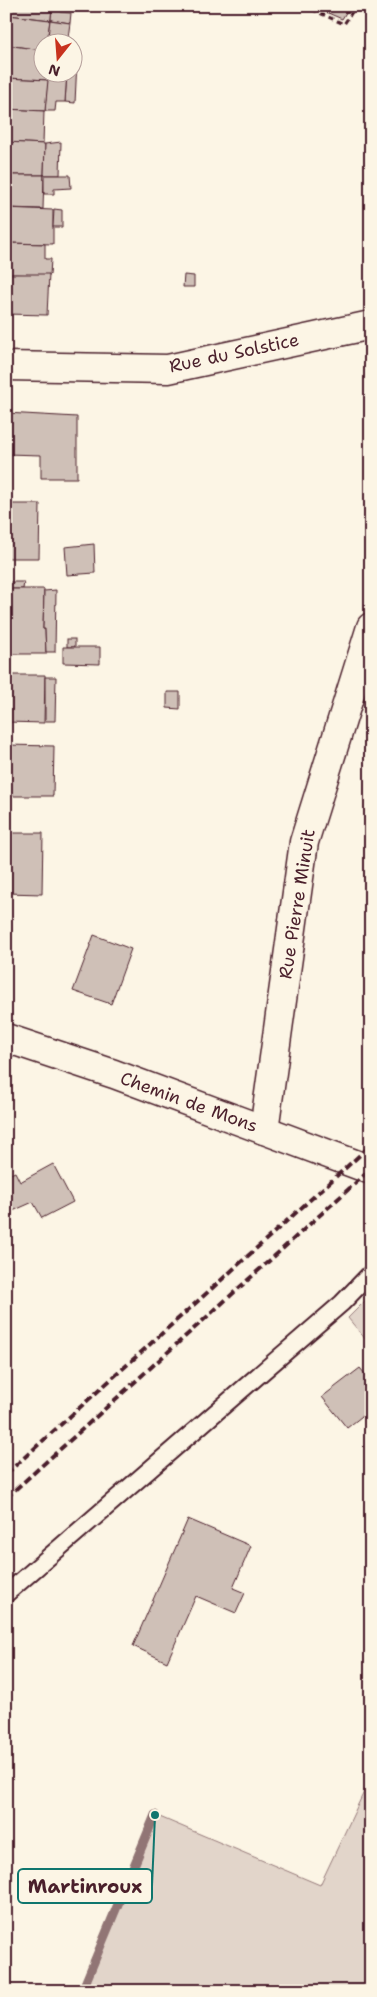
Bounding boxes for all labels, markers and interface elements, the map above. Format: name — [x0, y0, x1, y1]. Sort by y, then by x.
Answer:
north arrow — [32, 32, 82, 82]
text: N — [46, 60, 62, 81]
street label: Rue du Solstice — [167, 328, 301, 378]
street label: Rue Pierre Minuit — [273, 827, 321, 981]
street label: Chemin de Mons — [117, 1066, 261, 1138]
callout: Martinroux — [18, 1869, 152, 1903]
text: Martinroux — [28, 1874, 142, 1899]

